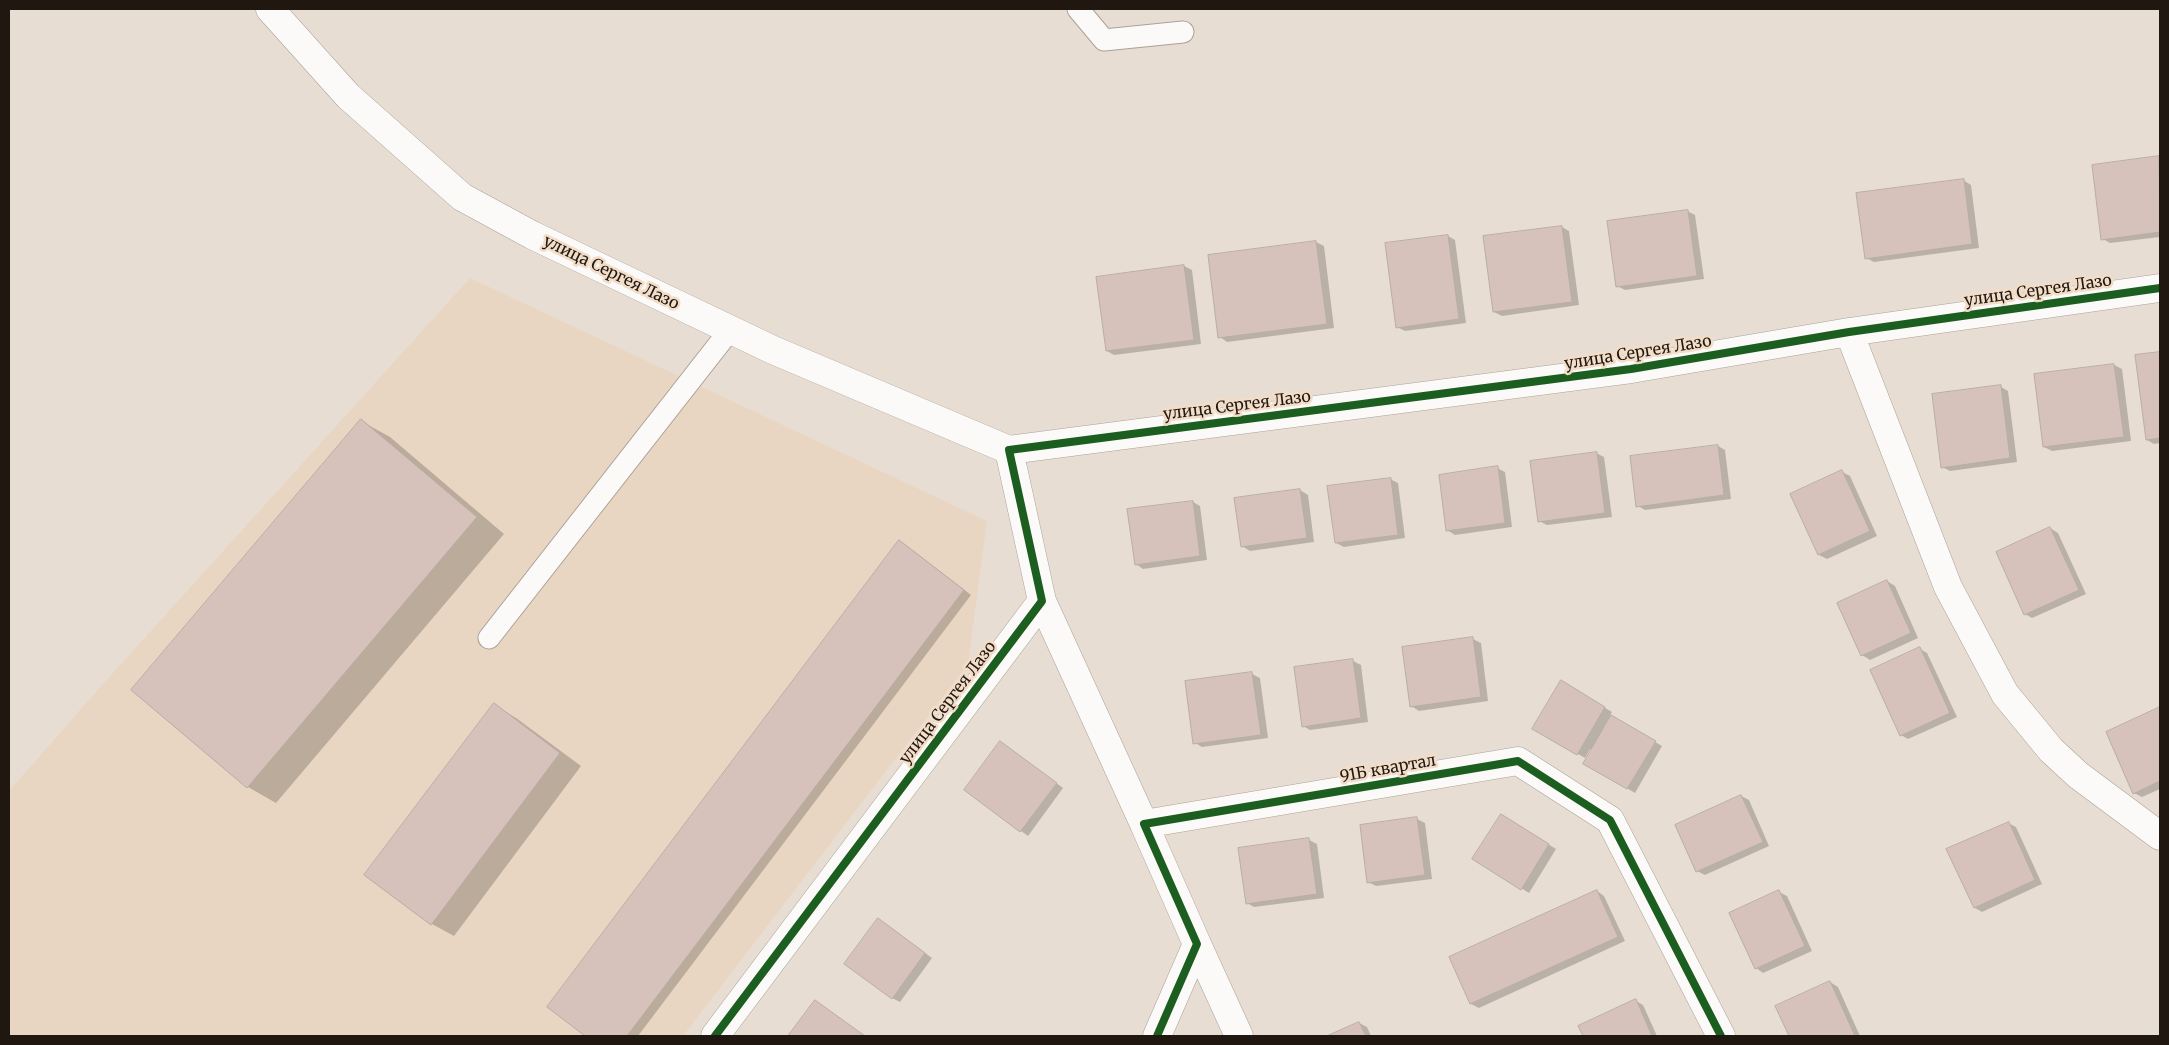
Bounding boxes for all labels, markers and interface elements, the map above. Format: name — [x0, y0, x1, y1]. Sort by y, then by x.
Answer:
street label: улица Сергея Лазо — [540, 232, 682, 314]
street label: улица Сергея Лазо — [1963, 271, 2113, 311]
street label: улица Сергея Лазо — [1563, 332, 1713, 374]
street label: улица Сергея Лазо — [1162, 387, 1312, 425]
street label: улица Сергея Лазо — [896, 638, 1000, 768]
street label: 91Б квартал — [1339, 751, 1437, 787]

